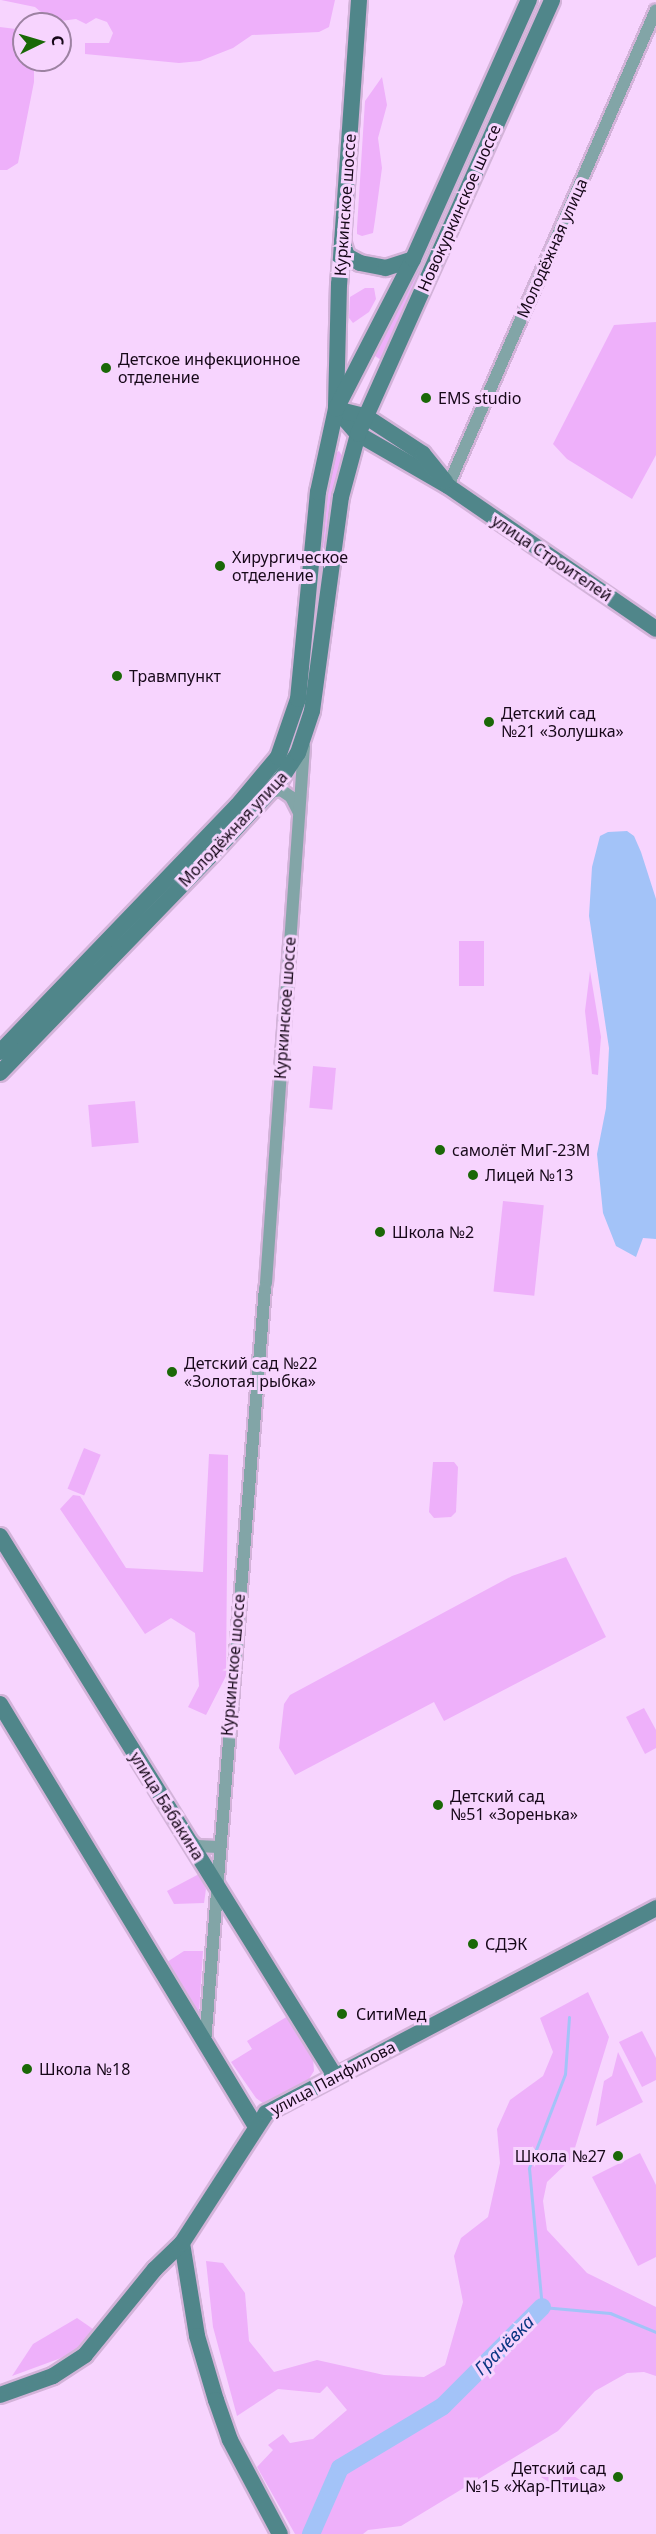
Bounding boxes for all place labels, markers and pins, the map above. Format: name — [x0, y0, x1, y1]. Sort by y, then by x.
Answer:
place label: Детское инфекционное отделение — [118, 349, 300, 387]
marker: Детское инфекционное отделение — [99, 361, 113, 375]
place label: EMS studio — [438, 388, 521, 408]
marker: EMS studio — [419, 391, 433, 405]
place label: Хирургическое отделение — [232, 547, 348, 585]
marker: Хирургическое отделение — [213, 559, 227, 573]
place label: Травмпункт — [129, 666, 221, 686]
marker: Травмпункт — [110, 669, 124, 683]
place label: Детский сад №21 «Золушка» — [501, 703, 624, 741]
marker: Детский сад №21 «Золушка» — [482, 715, 496, 729]
place label: самолёт МиГ-23М — [452, 1140, 590, 1160]
marker: самолёт МиГ-23М — [433, 1143, 447, 1157]
place label: Лицей №13 — [485, 1165, 573, 1185]
marker: Лицей №13 — [466, 1168, 480, 1182]
place label: Школа №2 — [392, 1222, 474, 1242]
marker: Школа №2 — [373, 1225, 387, 1239]
place label: Детский сад №22 «Золотая рыбка» — [184, 1353, 317, 1391]
marker: Детский сад №22 «Золотая рыбка» — [165, 1365, 179, 1379]
place label: Детский сад №51 «Зоренька» — [450, 1786, 578, 1824]
marker: Детский сад №51 «Зоренька» — [431, 1798, 445, 1812]
place label: СДЭК — [485, 1934, 527, 1954]
marker: СДЭК — [466, 1937, 480, 1951]
place label: СитиМед — [356, 2004, 426, 2024]
marker: СитиМед — [333, 2005, 351, 2023]
place label: Школа №18 — [39, 2059, 130, 2079]
marker: Школа №18 — [20, 2062, 34, 2076]
place label: Школа №27 — [515, 2146, 606, 2166]
marker: Школа №27 — [611, 2149, 625, 2163]
place label: Детский сад №15 «Жар-Птица» — [465, 2458, 606, 2496]
marker: Детский сад №15 «Жар-Птица» — [611, 2470, 625, 2484]

